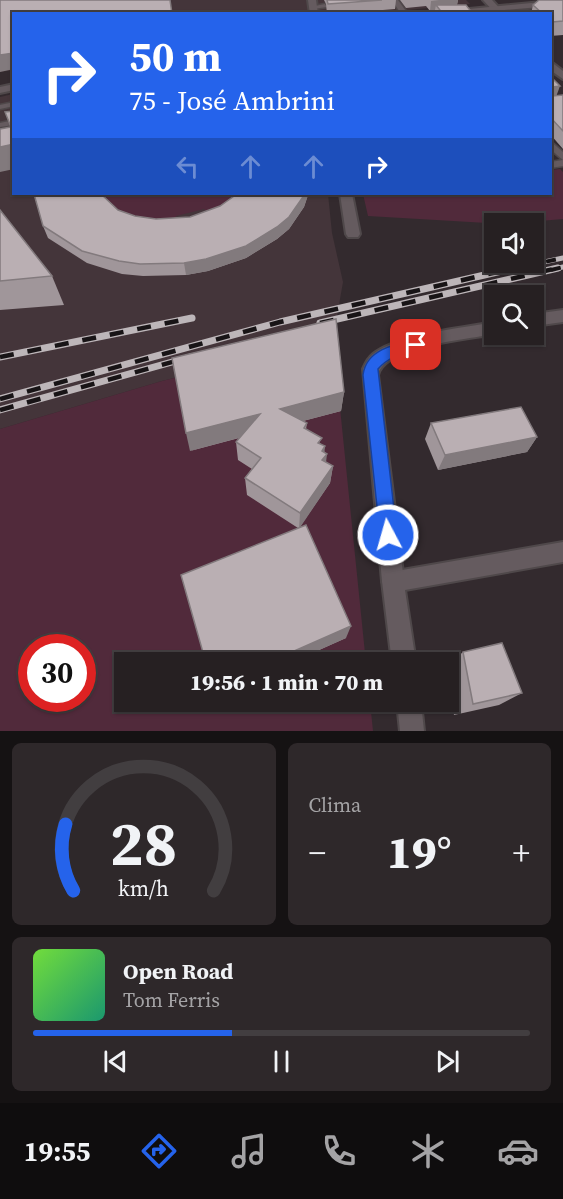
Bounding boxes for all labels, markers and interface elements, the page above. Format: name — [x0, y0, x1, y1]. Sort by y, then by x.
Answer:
text: 50 m — [129, 27, 222, 85]
icon: right — [30, 36, 108, 114]
text: 75 - José Ambrini — [129, 82, 335, 119]
icon: left — [171, 150, 204, 183]
icon: ahead — [234, 150, 267, 183]
icon: ahead — [297, 150, 330, 183]
icon: right — [360, 150, 393, 183]
map controls — [484, 213, 544, 345]
button: sound — [484, 213, 544, 273]
button: search — [484, 285, 544, 345]
pin — [390, 319, 441, 370]
icon: arrive — [399, 328, 432, 361]
position arrow — [356, 503, 420, 567]
speed limit sign: 30 — [18, 634, 96, 712]
text: 19:56 · 1 min · 70 m — [190, 667, 383, 697]
text: Clima — [309, 791, 361, 819]
text: 28 — [110, 800, 178, 886]
text: 19° — [387, 821, 451, 883]
text: − — [309, 830, 326, 875]
text: + — [512, 830, 530, 875]
text: km/h — [118, 874, 169, 903]
text: Open Road — [123, 956, 233, 986]
text: Tom Ferris — [123, 986, 220, 1014]
icon: previous — [99, 1045, 132, 1078]
icon: pause — [265, 1045, 298, 1078]
icon: next — [431, 1045, 464, 1078]
icon: directions — [138, 1130, 180, 1172]
icon: music — [228, 1130, 270, 1172]
icon: phone — [318, 1130, 360, 1172]
icon: climate — [407, 1130, 449, 1172]
icon: car — [497, 1130, 539, 1172]
text: 19:55 — [24, 1133, 91, 1170]

